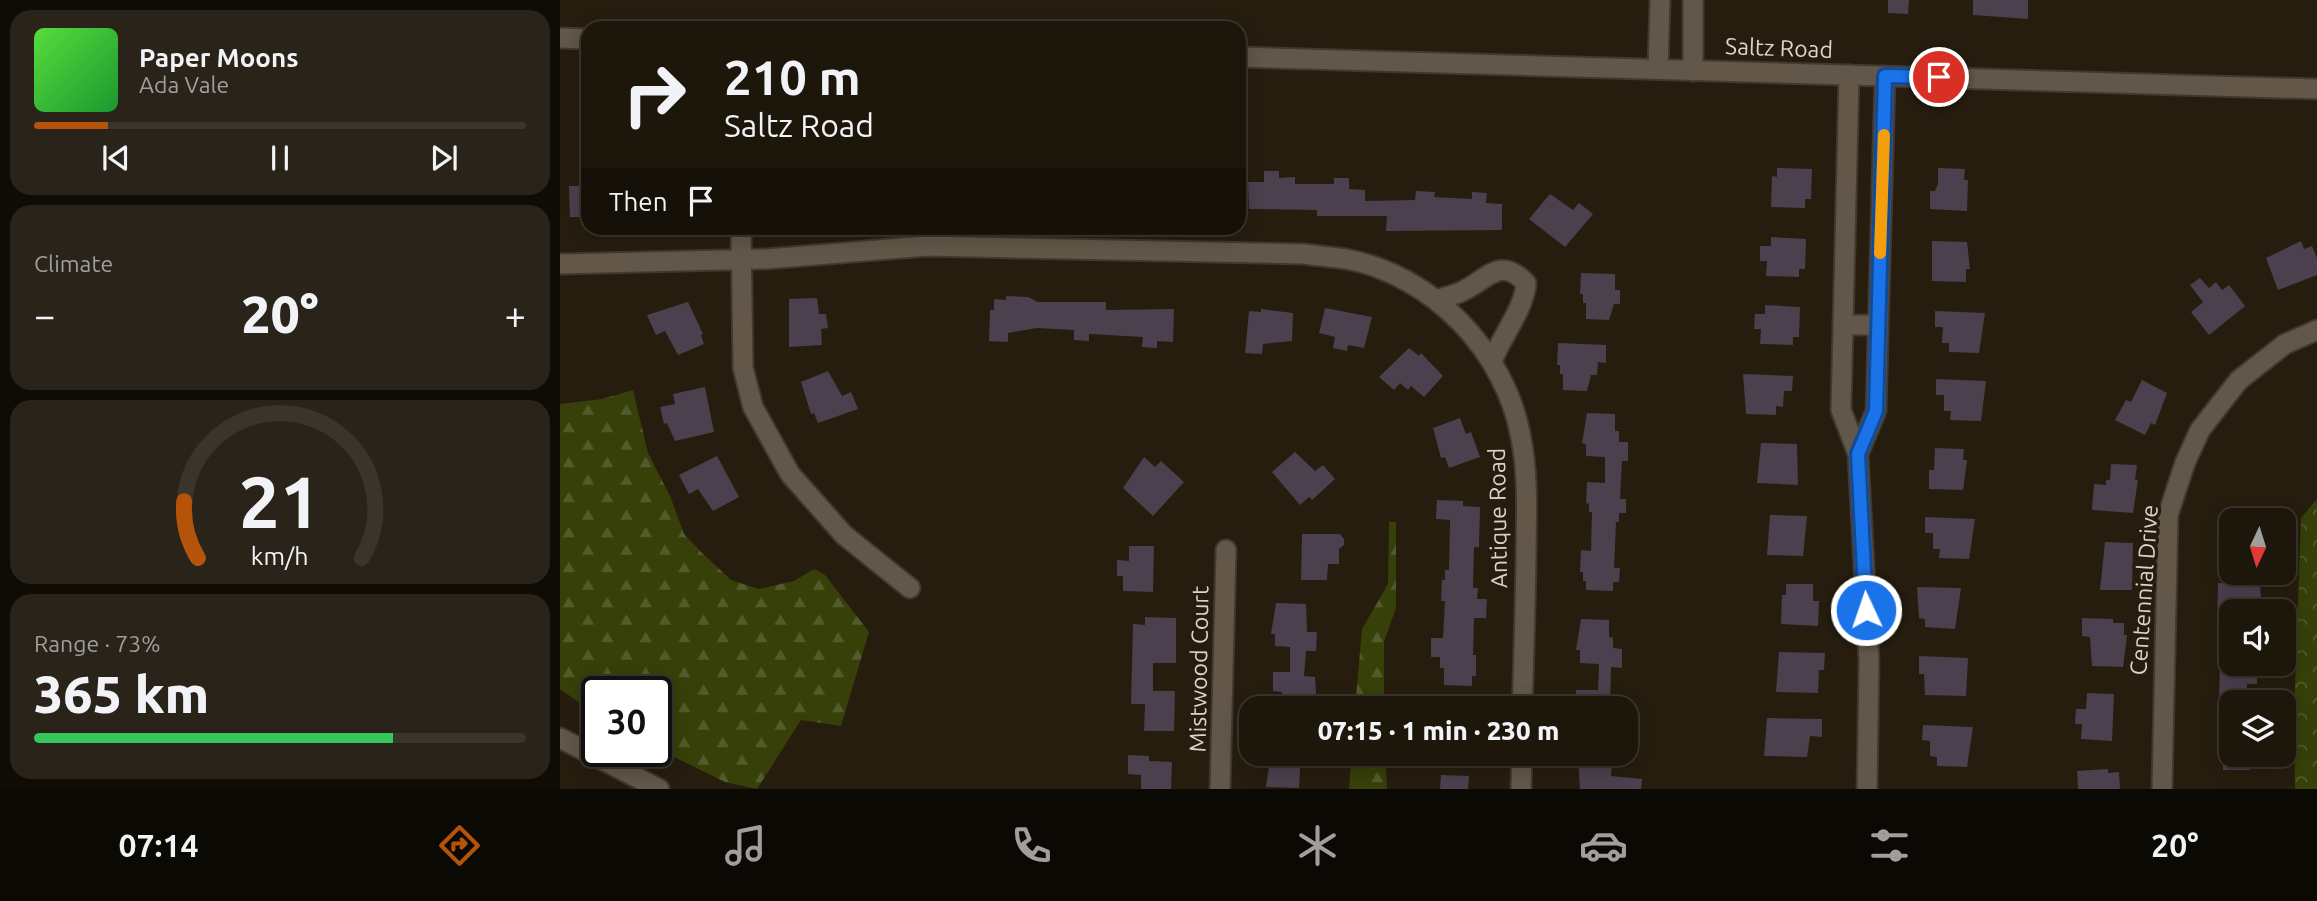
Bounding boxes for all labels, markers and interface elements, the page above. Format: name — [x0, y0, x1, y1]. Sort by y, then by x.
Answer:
street label: Saltz Road — [1725, 33, 1833, 62]
text: Paper Moons — [139, 43, 298, 72]
pin — [1909, 47, 1969, 107]
icon: right — [609, 49, 700, 140]
text: 210 m — [724, 49, 861, 104]
icon: arrive — [1920, 58, 1958, 96]
text: Ada Vale — [139, 72, 229, 97]
text: Saltz Road — [724, 107, 874, 143]
icon: previous — [97, 139, 135, 177]
icon: pause — [261, 139, 299, 177]
icon: next — [425, 139, 463, 177]
icon: arrive — [682, 182, 720, 220]
text: Then — [609, 187, 668, 216]
text: Climate — [34, 251, 113, 276]
text: 20° — [241, 285, 319, 343]
text: − — [34, 294, 55, 336]
text: + — [505, 294, 526, 336]
street label: Antique Road — [1484, 448, 1511, 588]
text: 21 — [239, 460, 321, 542]
street label: Centennial Drive — [2125, 504, 2162, 676]
north arrow — [2219, 508, 2296, 584]
map controls — [2219, 508, 2296, 767]
text: km/h — [251, 542, 309, 570]
position arrow — [1829, 573, 1903, 647]
street label: Mistwood Court — [1185, 586, 1212, 752]
button: sound — [2219, 599, 2296, 676]
text: Range · 73% — [34, 631, 161, 656]
text: 365 km — [34, 665, 209, 723]
speed limit sign: 30 — [581, 676, 672, 767]
button: layers — [2219, 690, 2296, 767]
text: 07:15 · 1 min · 230 m — [1318, 716, 1559, 745]
icon: directions — [435, 821, 484, 870]
icon: music — [721, 821, 770, 870]
icon: phone — [1007, 821, 1056, 870]
icon: climate — [1293, 821, 1342, 870]
icon: car — [1579, 821, 1628, 870]
icon: filters — [1865, 821, 1914, 870]
text: 07:14 — [118, 827, 199, 863]
text: 20° — [2151, 827, 2199, 863]

